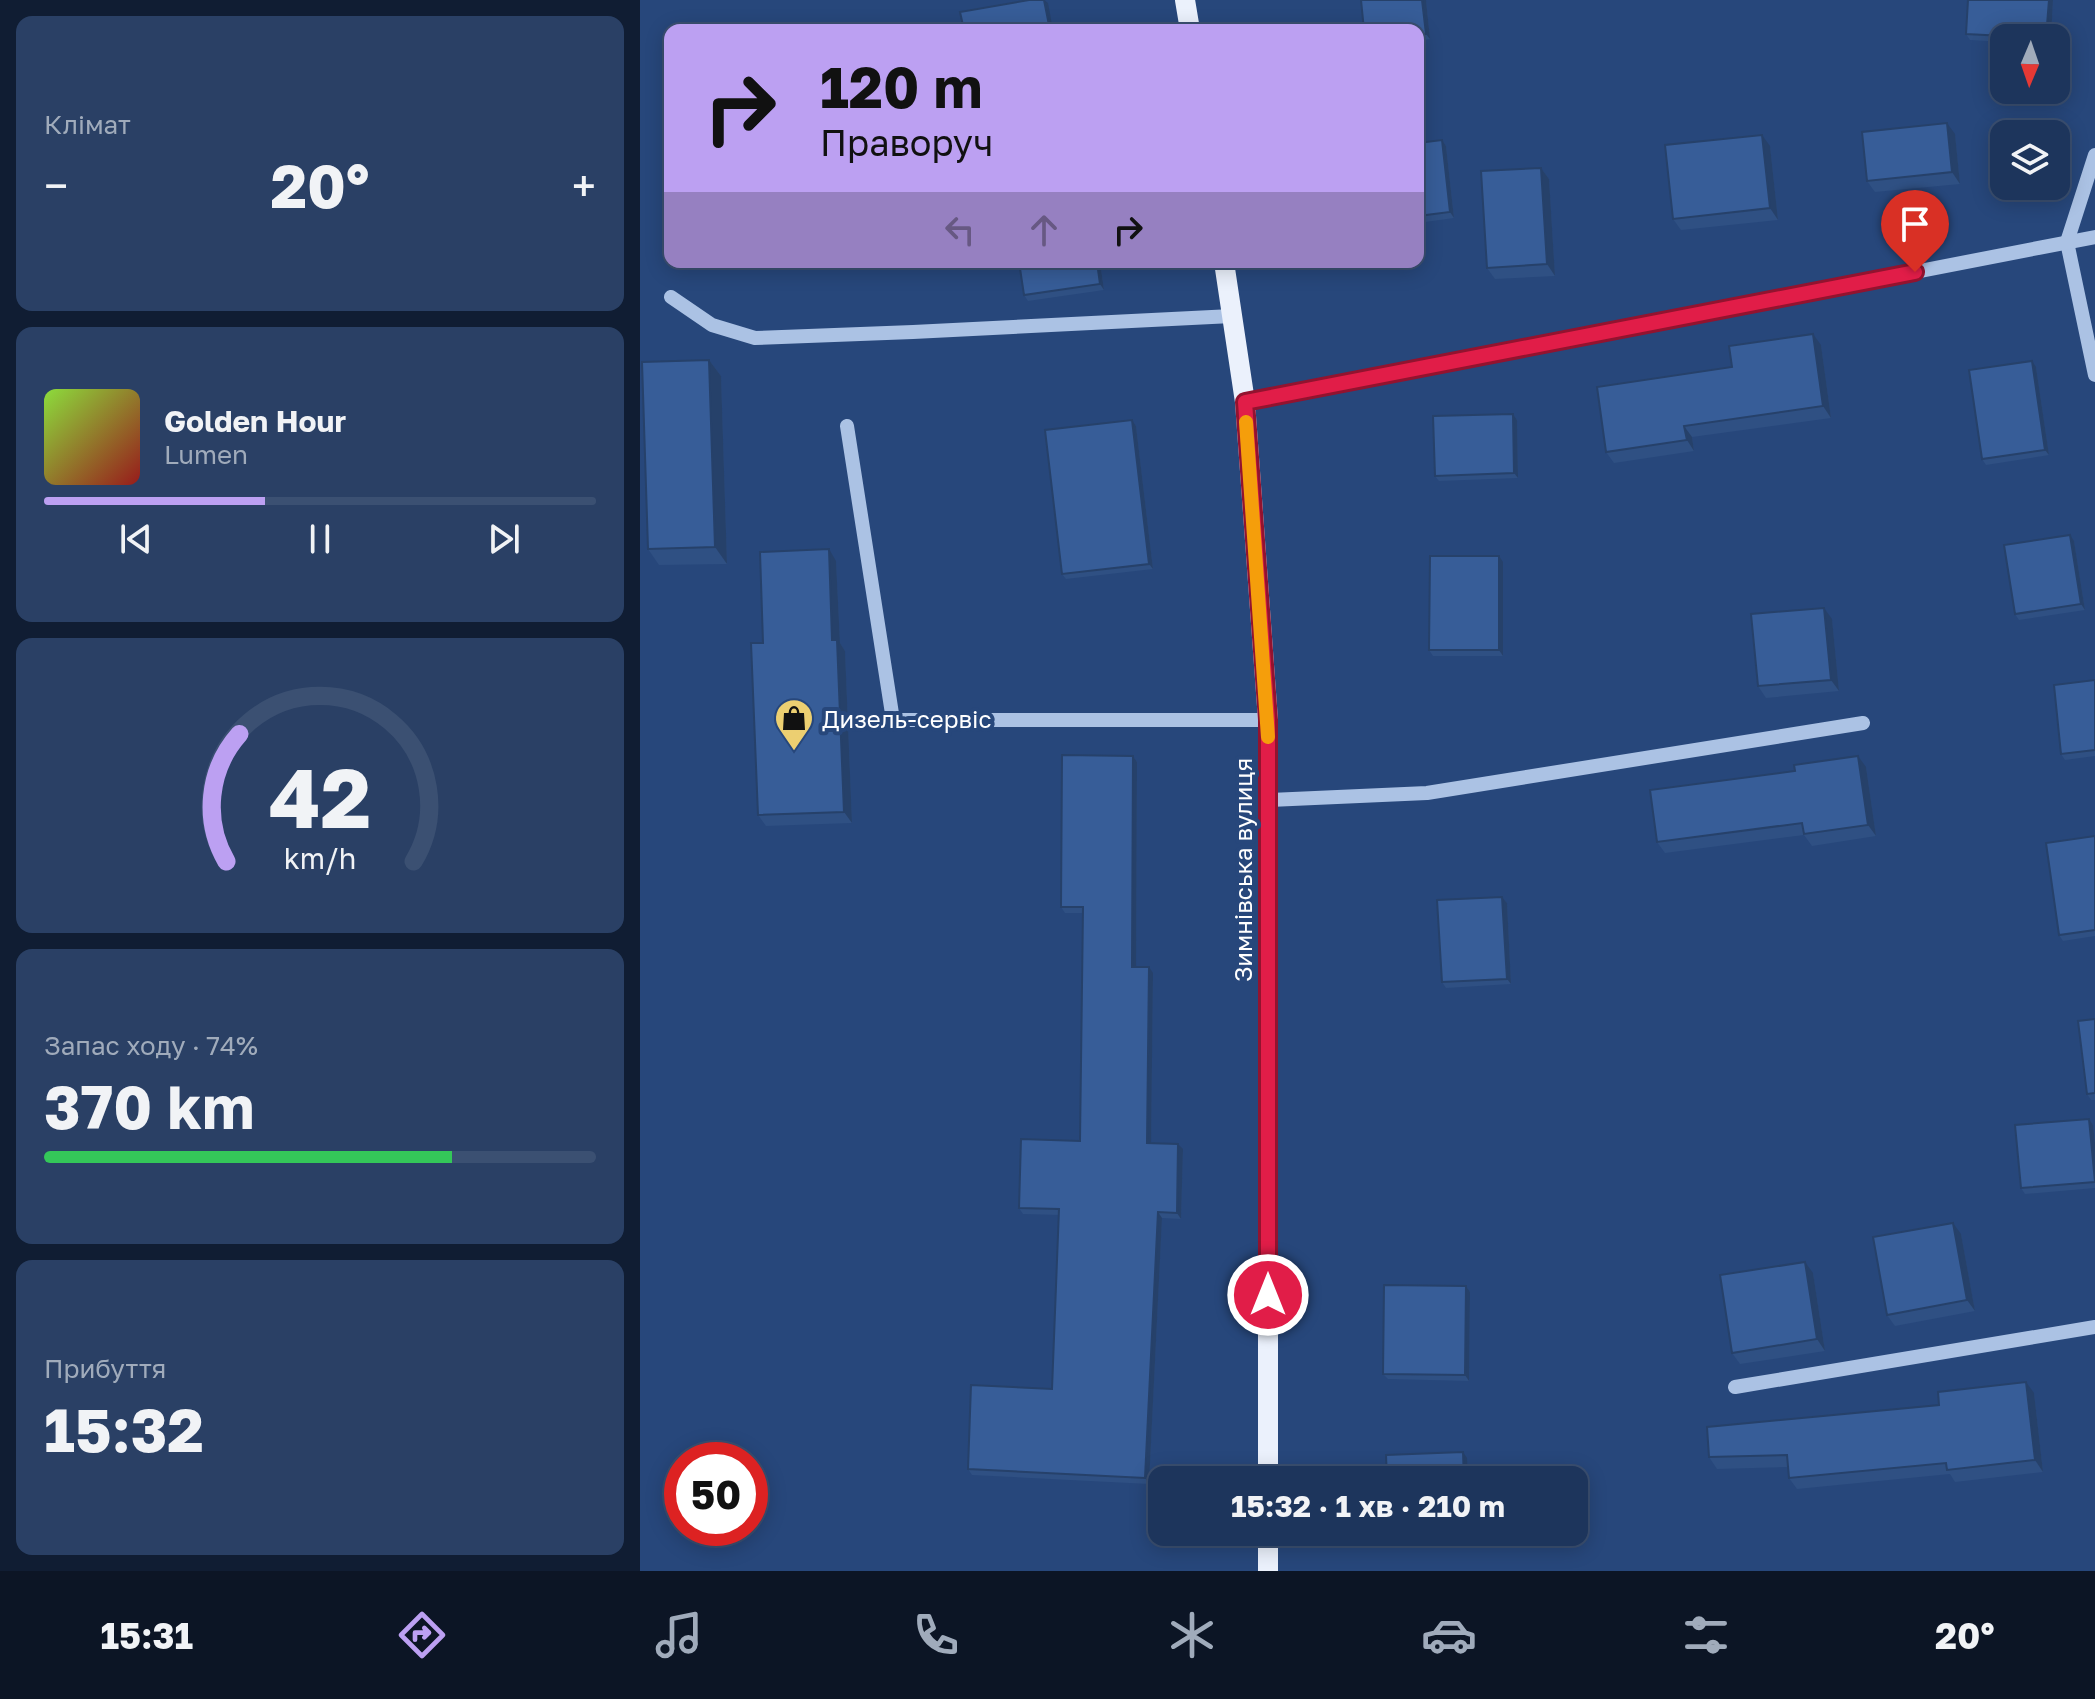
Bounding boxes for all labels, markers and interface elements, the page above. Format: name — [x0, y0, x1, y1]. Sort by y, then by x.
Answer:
north arrow — [1990, 24, 2070, 104]
map controls — [1990, 24, 2070, 200]
text: 120 m — [820, 53, 982, 120]
icon: right — [688, 56, 792, 160]
text: Клімат — [44, 109, 131, 140]
button: layers — [1990, 120, 2070, 200]
text: Праворуч — [820, 121, 993, 164]
text: 20° — [271, 149, 370, 221]
text: − — [44, 159, 68, 212]
text: + — [572, 159, 596, 212]
pin — [1881, 190, 1949, 272]
icon: arrive — [1893, 202, 1937, 246]
icon: left — [938, 208, 982, 252]
icon: ahead — [1022, 208, 1066, 252]
icon: right — [1106, 208, 1150, 252]
text: Golden Hour — [164, 403, 346, 439]
text: Lumen — [164, 439, 248, 470]
icon: previous — [114, 517, 158, 561]
icon: pause — [298, 517, 342, 561]
icon: next — [482, 517, 526, 561]
shop icon: Дизель-сервіс — [773, 697, 815, 752]
place label: Дизель-сервіс — [822, 704, 992, 733]
text: 42 — [269, 745, 371, 845]
street label: Зимнівська вулиця — [1228, 758, 1257, 982]
text: km/h — [284, 841, 356, 875]
text: Запас ходу · 74% — [44, 1030, 258, 1061]
text: 370 km — [44, 1070, 255, 1142]
position arrow — [1226, 1253, 1310, 1337]
text: Прибуття — [44, 1353, 166, 1384]
text: 15:32 — [44, 1393, 204, 1465]
speed limit sign: 50 — [664, 1442, 768, 1546]
text: 15:32 · 1 хв · 210 m — [1231, 1488, 1505, 1524]
icon: directions — [394, 1607, 450, 1663]
icon: music — [651, 1607, 707, 1663]
icon: phone — [908, 1607, 964, 1663]
icon: climate — [1164, 1607, 1220, 1663]
icon: car — [1421, 1607, 1477, 1663]
icon: filters — [1678, 1607, 1734, 1663]
text: 15:31 — [100, 1614, 193, 1657]
text: 20° — [1935, 1614, 1995, 1657]

